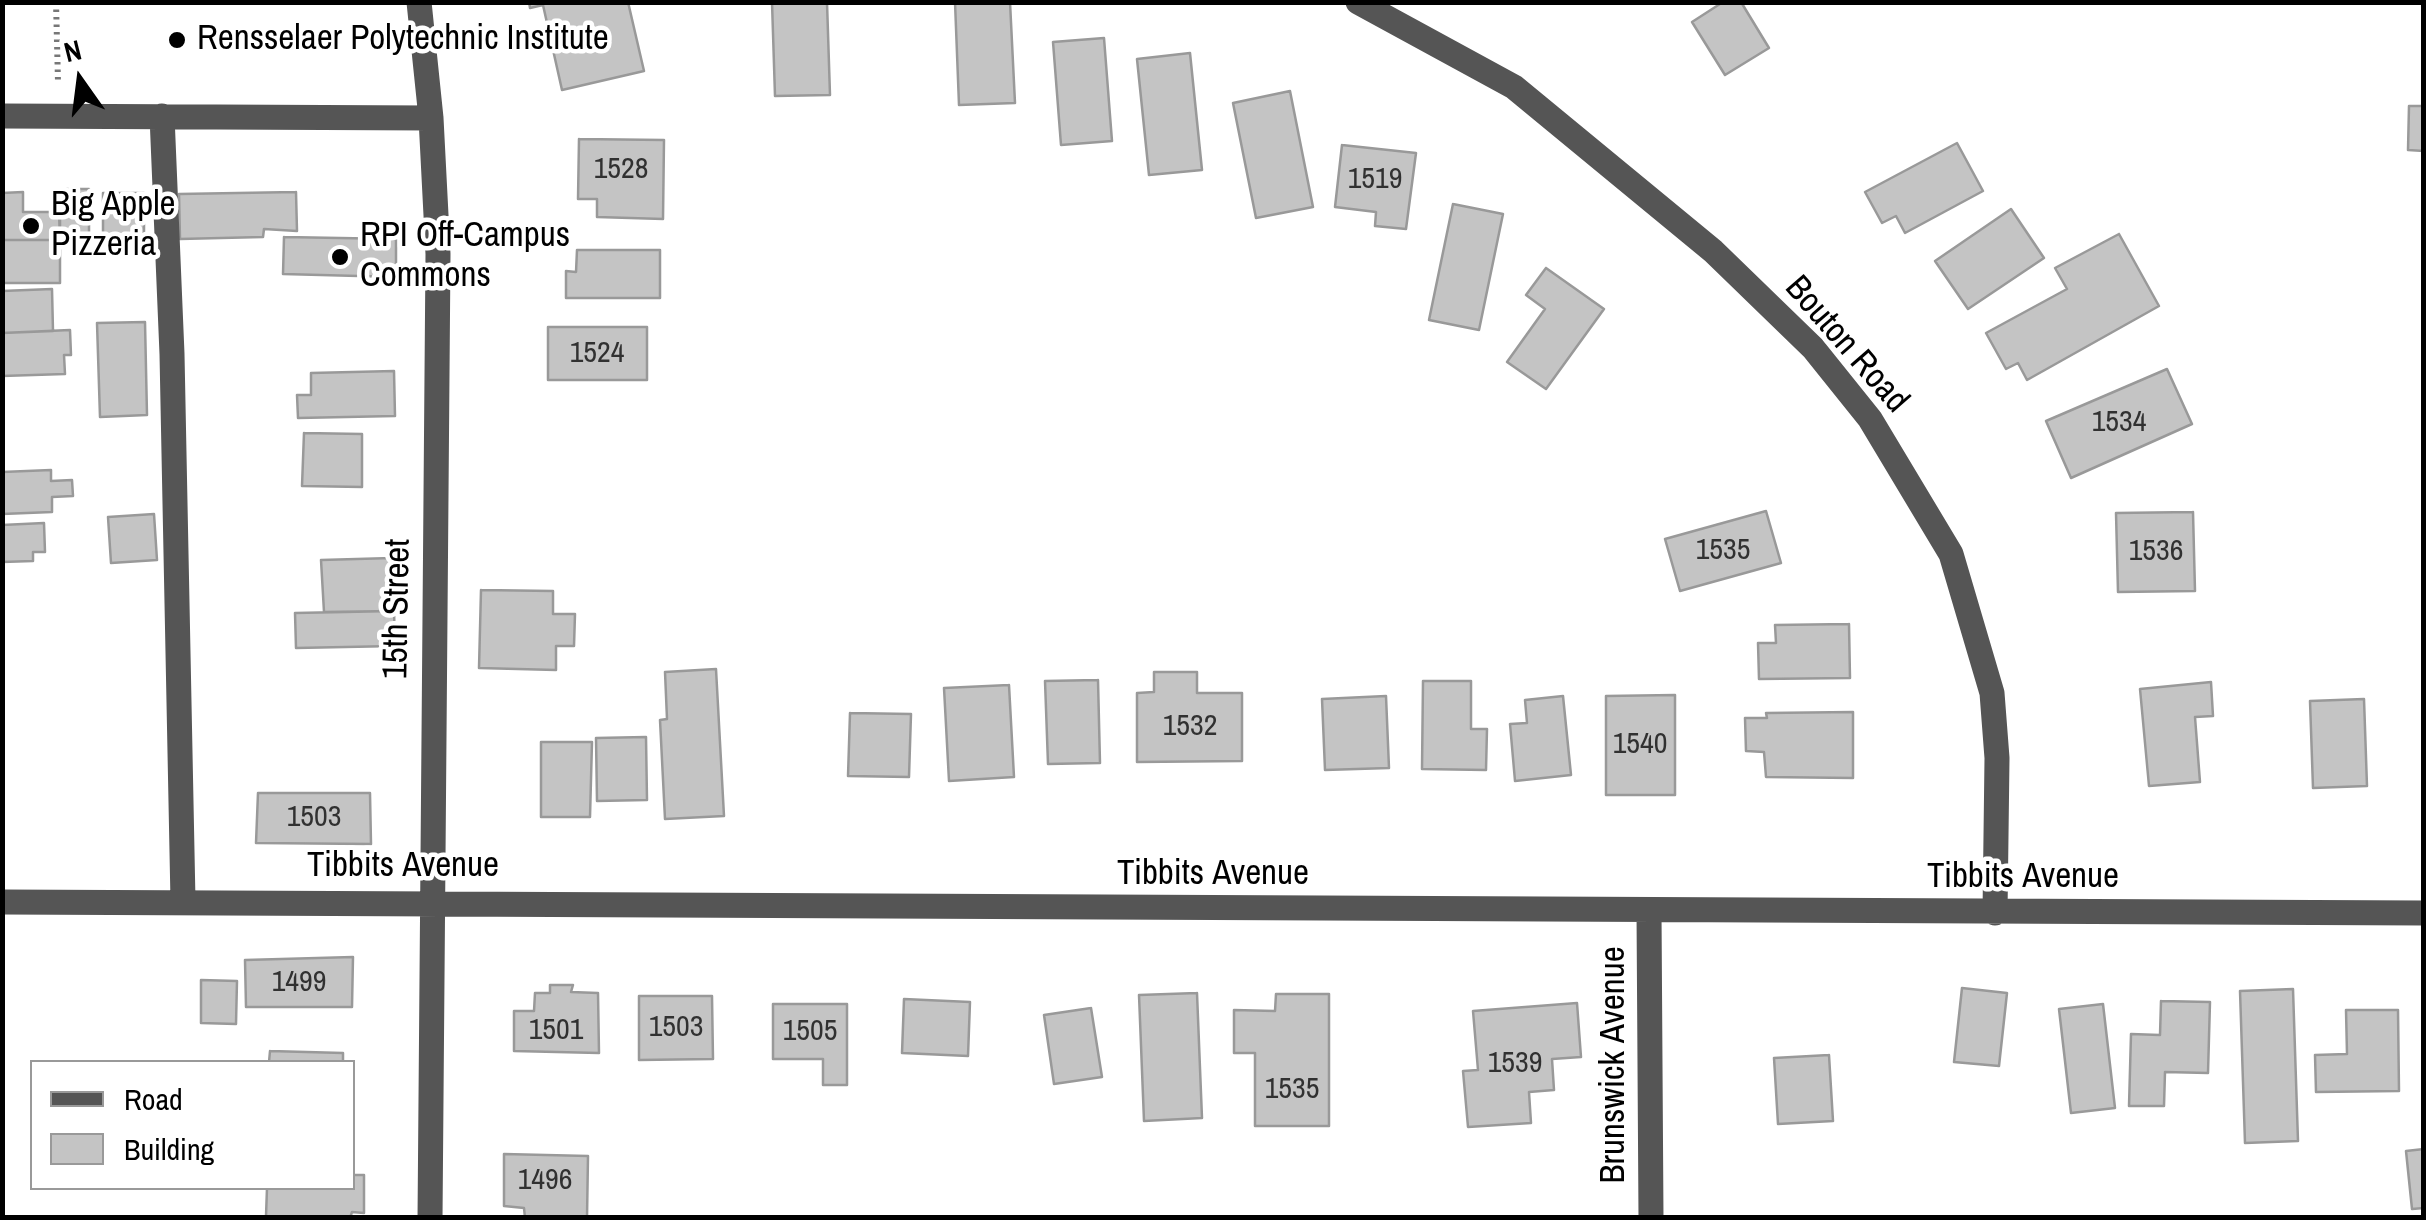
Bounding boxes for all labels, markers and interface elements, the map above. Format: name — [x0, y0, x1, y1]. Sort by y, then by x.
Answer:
place label: Rensselaer Polytechnic Institute — [197, 19, 609, 61]
marker: Rensselaer Polytechnic Institute — [166, 29, 188, 51]
north arrow — [30, 30, 130, 130]
text: N — [60, 30, 85, 71]
house number: 1528 — [594, 152, 648, 188]
house number: 1519 — [1348, 162, 1402, 198]
place label: Big Apple Pizzeria — [51, 185, 175, 267]
marker: Big Apple Pizzeria — [20, 215, 42, 237]
place label: RPI Off-Campus Commons — [360, 216, 570, 298]
marker: RPI Off-Campus Commons — [329, 246, 351, 268]
street label: Bouton Road — [1775, 268, 1917, 422]
house number: 1524 — [570, 336, 624, 372]
house number: 1534 — [2092, 405, 2146, 441]
house number: 1535 — [1696, 533, 1750, 569]
house number: 1536 — [2129, 534, 2183, 570]
street label: 15th Street — [376, 538, 420, 680]
house number: 1532 — [1163, 709, 1217, 745]
house number: 1540 — [1613, 727, 1667, 763]
house number: 1503 — [287, 800, 341, 836]
street label: Tibbits Avenue — [307, 846, 499, 888]
street label: Tibbits Avenue — [1117, 854, 1309, 896]
street label: Tibbits Avenue — [1927, 857, 2119, 899]
street label: Brunswick Avenue — [1594, 946, 1636, 1184]
house number: 1499 — [272, 965, 326, 1001]
house number: 1503 — [649, 1010, 703, 1046]
house number: 1501 — [529, 1013, 583, 1049]
house number: 1505 — [783, 1014, 837, 1050]
house number: 1539 — [1488, 1046, 1542, 1082]
legend — [30, 1060, 355, 1190]
house number: 1535 — [1265, 1072, 1319, 1108]
text: Road — [124, 1079, 183, 1119]
text: Building — [124, 1129, 214, 1169]
house number: 1496 — [518, 1163, 572, 1199]

